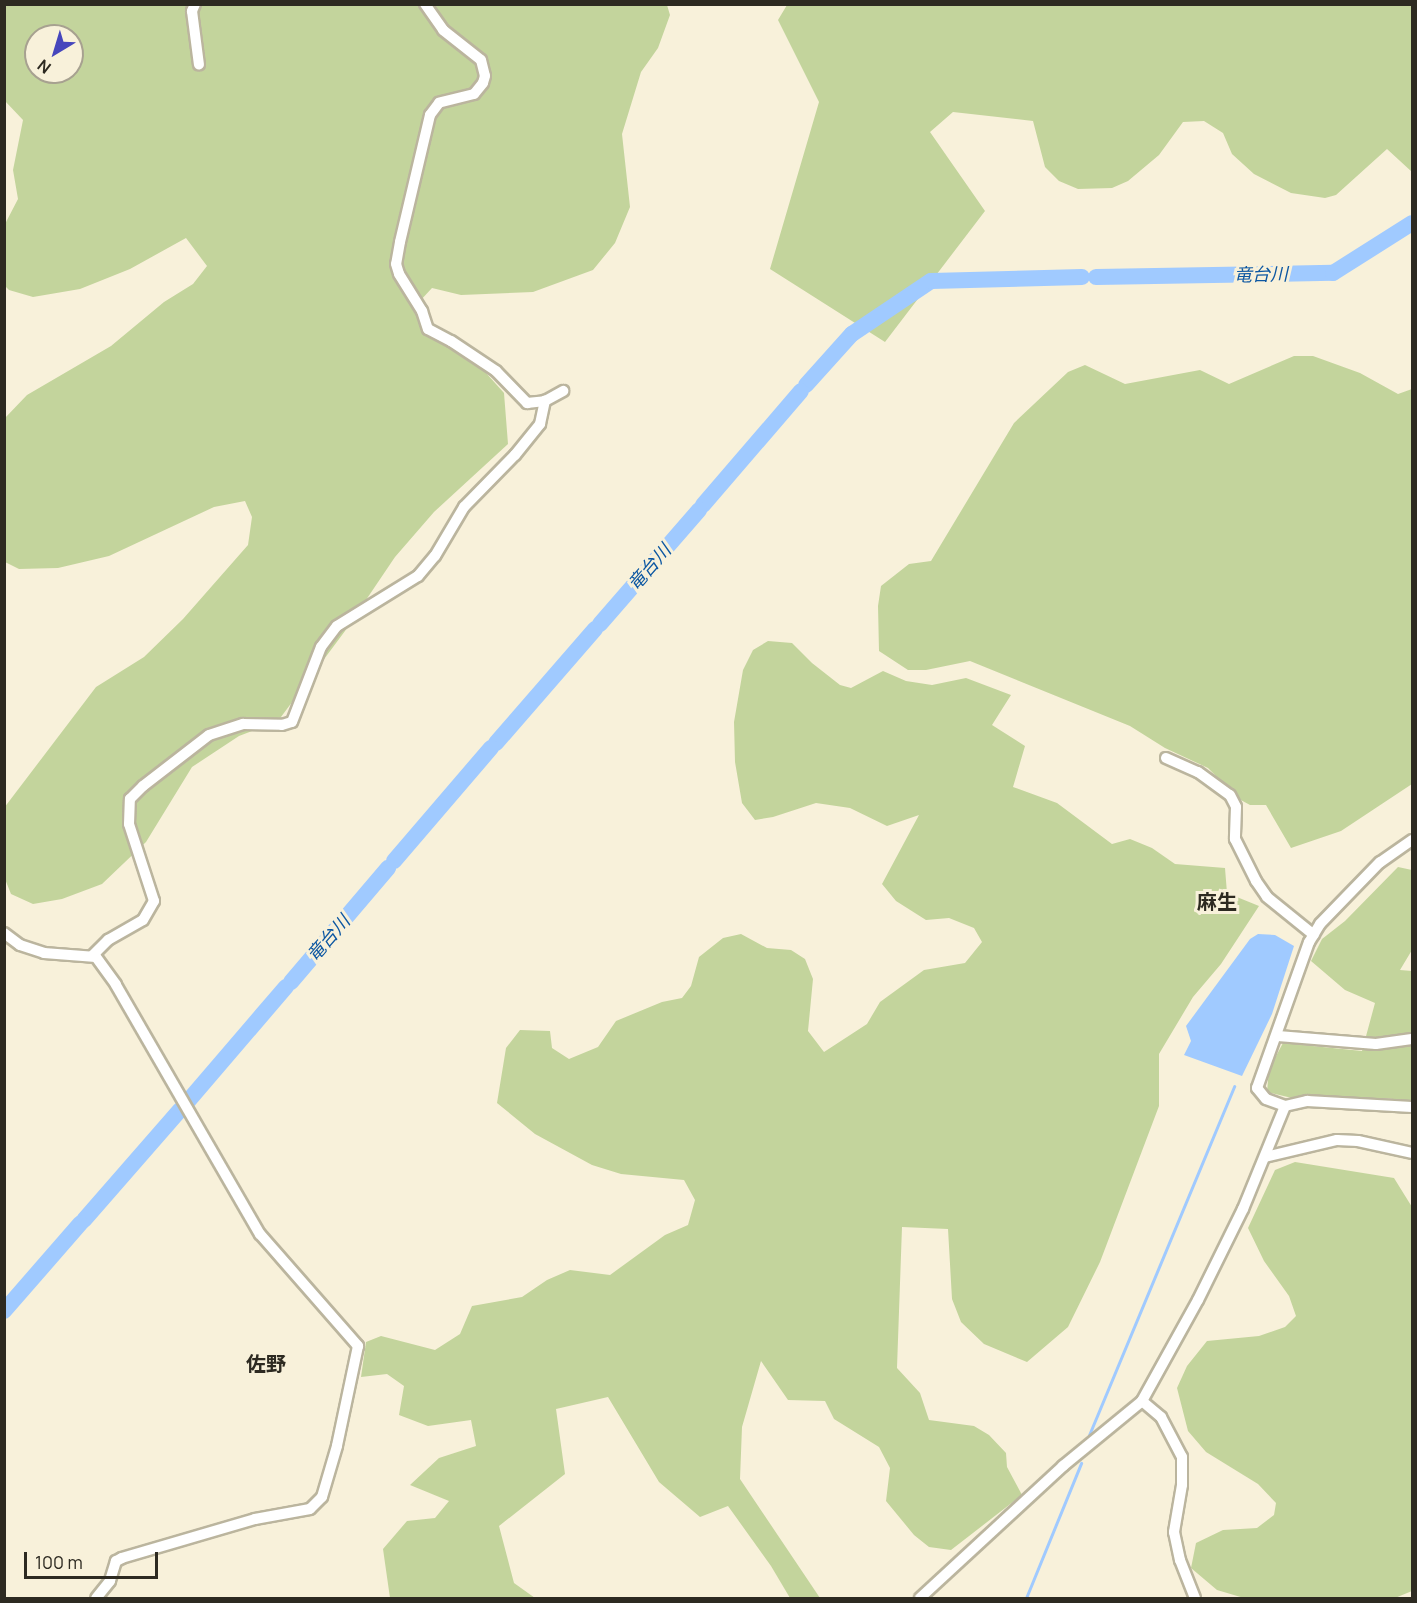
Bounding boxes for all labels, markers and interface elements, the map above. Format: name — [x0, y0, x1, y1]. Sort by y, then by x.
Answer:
north arrow — [24, 24, 84, 84]
text: N — [33, 54, 55, 79]
water label: 竜台川 — [1234, 263, 1288, 285]
water label: 竜台川 — [623, 540, 675, 594]
district label: 麻生 — [1197, 889, 1237, 913]
water label: 竜台川 — [302, 911, 354, 965]
district label: 佐野 — [246, 1351, 286, 1375]
scale bar — [27, 1540, 160, 1578]
text: 100 m — [35, 1550, 83, 1574]

